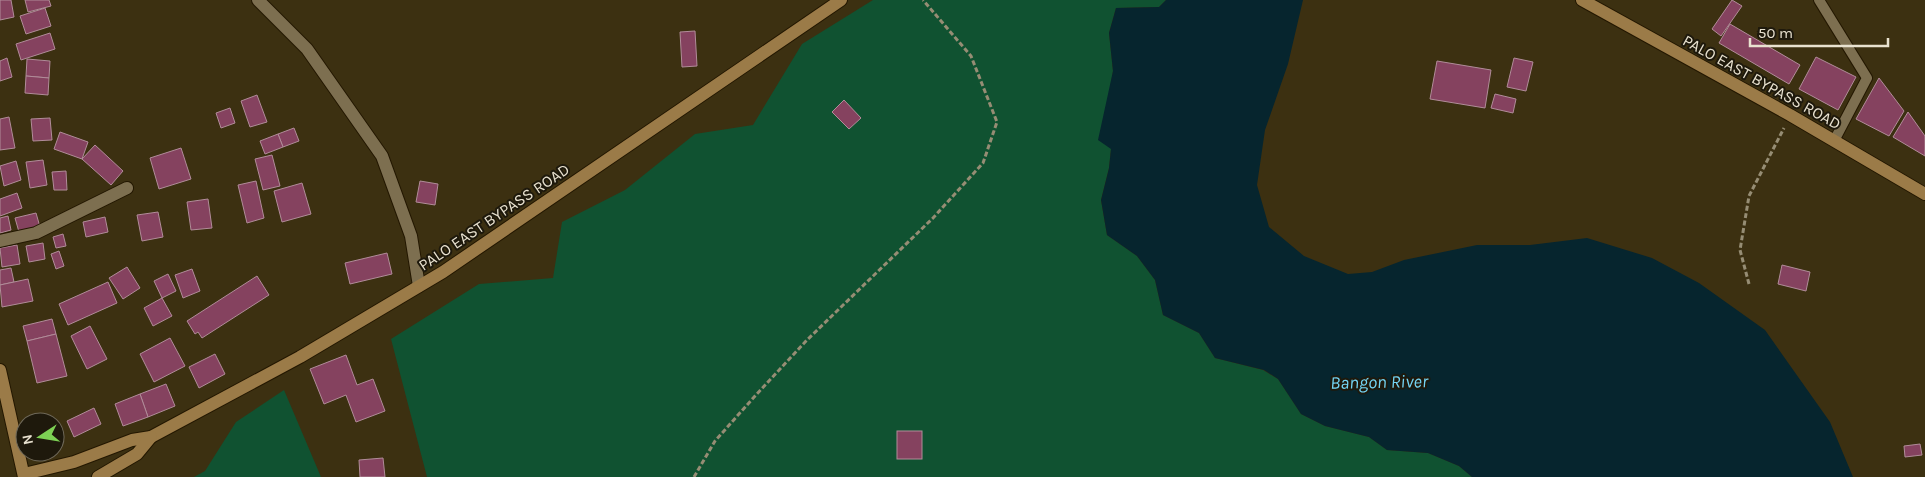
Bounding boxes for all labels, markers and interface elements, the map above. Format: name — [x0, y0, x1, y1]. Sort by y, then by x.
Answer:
scale bar — [1750, 15, 1888, 47]
text: 50 m — [1758, 24, 1793, 42]
street label: PALO EAST BYPASS ROAD — [1680, 31, 1844, 133]
street label: PALO EAST BYPASS ROAD — [415, 159, 573, 275]
water label: Bangon River — [1330, 370, 1429, 394]
north arrow — [15, 412, 65, 462]
text: N — [18, 433, 37, 446]

